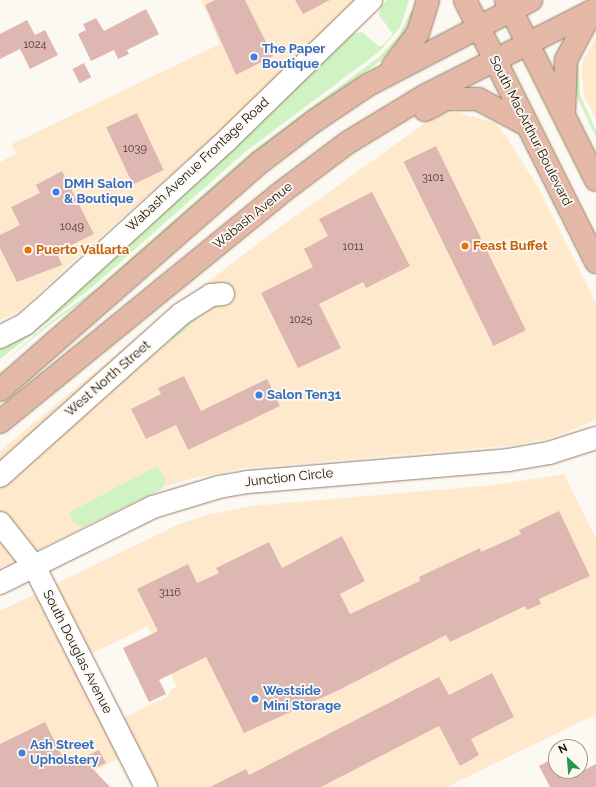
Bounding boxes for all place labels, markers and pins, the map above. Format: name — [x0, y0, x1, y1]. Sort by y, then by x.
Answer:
place label: The Paper Boutique — [262, 42, 325, 73]
marker: The Paper Boutique — [249, 52, 259, 62]
place label: DMH Salon & Boutique — [64, 177, 133, 208]
marker: DMH Salon & Boutique — [51, 187, 61, 197]
place label: Feast Buffet — [473, 238, 548, 254]
marker: Feast Buffet — [460, 241, 470, 251]
place label: Puerto Vallarta — [36, 242, 130, 258]
marker: Puerto Vallarta — [23, 245, 33, 255]
place label: Salon Ten31 — [267, 387, 341, 403]
marker: Salon Ten31 — [254, 390, 264, 400]
place label: Westside Mini Storage — [263, 684, 341, 715]
marker: Westside Mini Storage — [250, 694, 260, 704]
place label: Ash Street Upholstery — [30, 738, 99, 769]
marker: Ash Street Upholstery — [17, 748, 27, 758]

